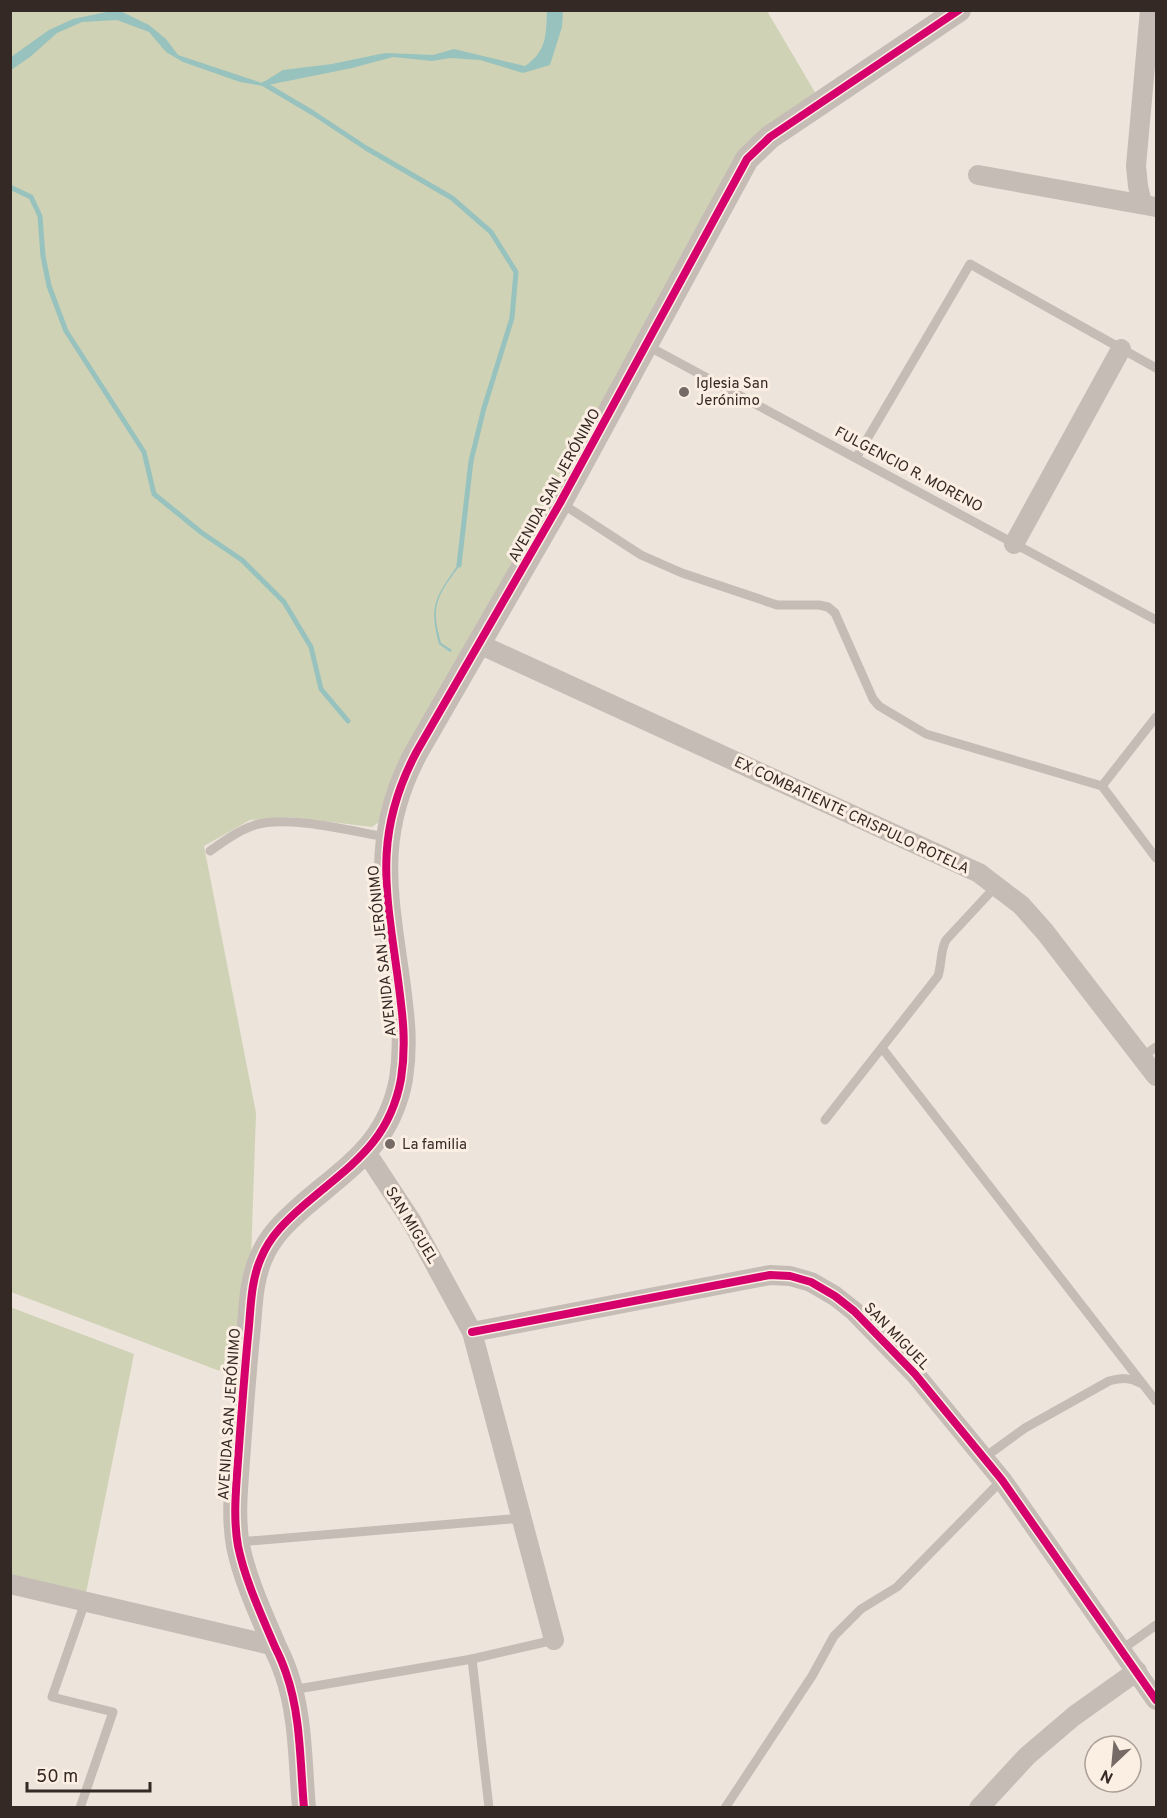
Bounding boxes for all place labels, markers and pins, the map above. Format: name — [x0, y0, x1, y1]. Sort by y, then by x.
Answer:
place label: Iglesia San Jerónimo — [696, 375, 768, 411]
marker: Iglesia San Jerónimo — [677, 385, 691, 399]
place label: La familia — [402, 1136, 467, 1155]
marker: La familia — [383, 1137, 397, 1151]

